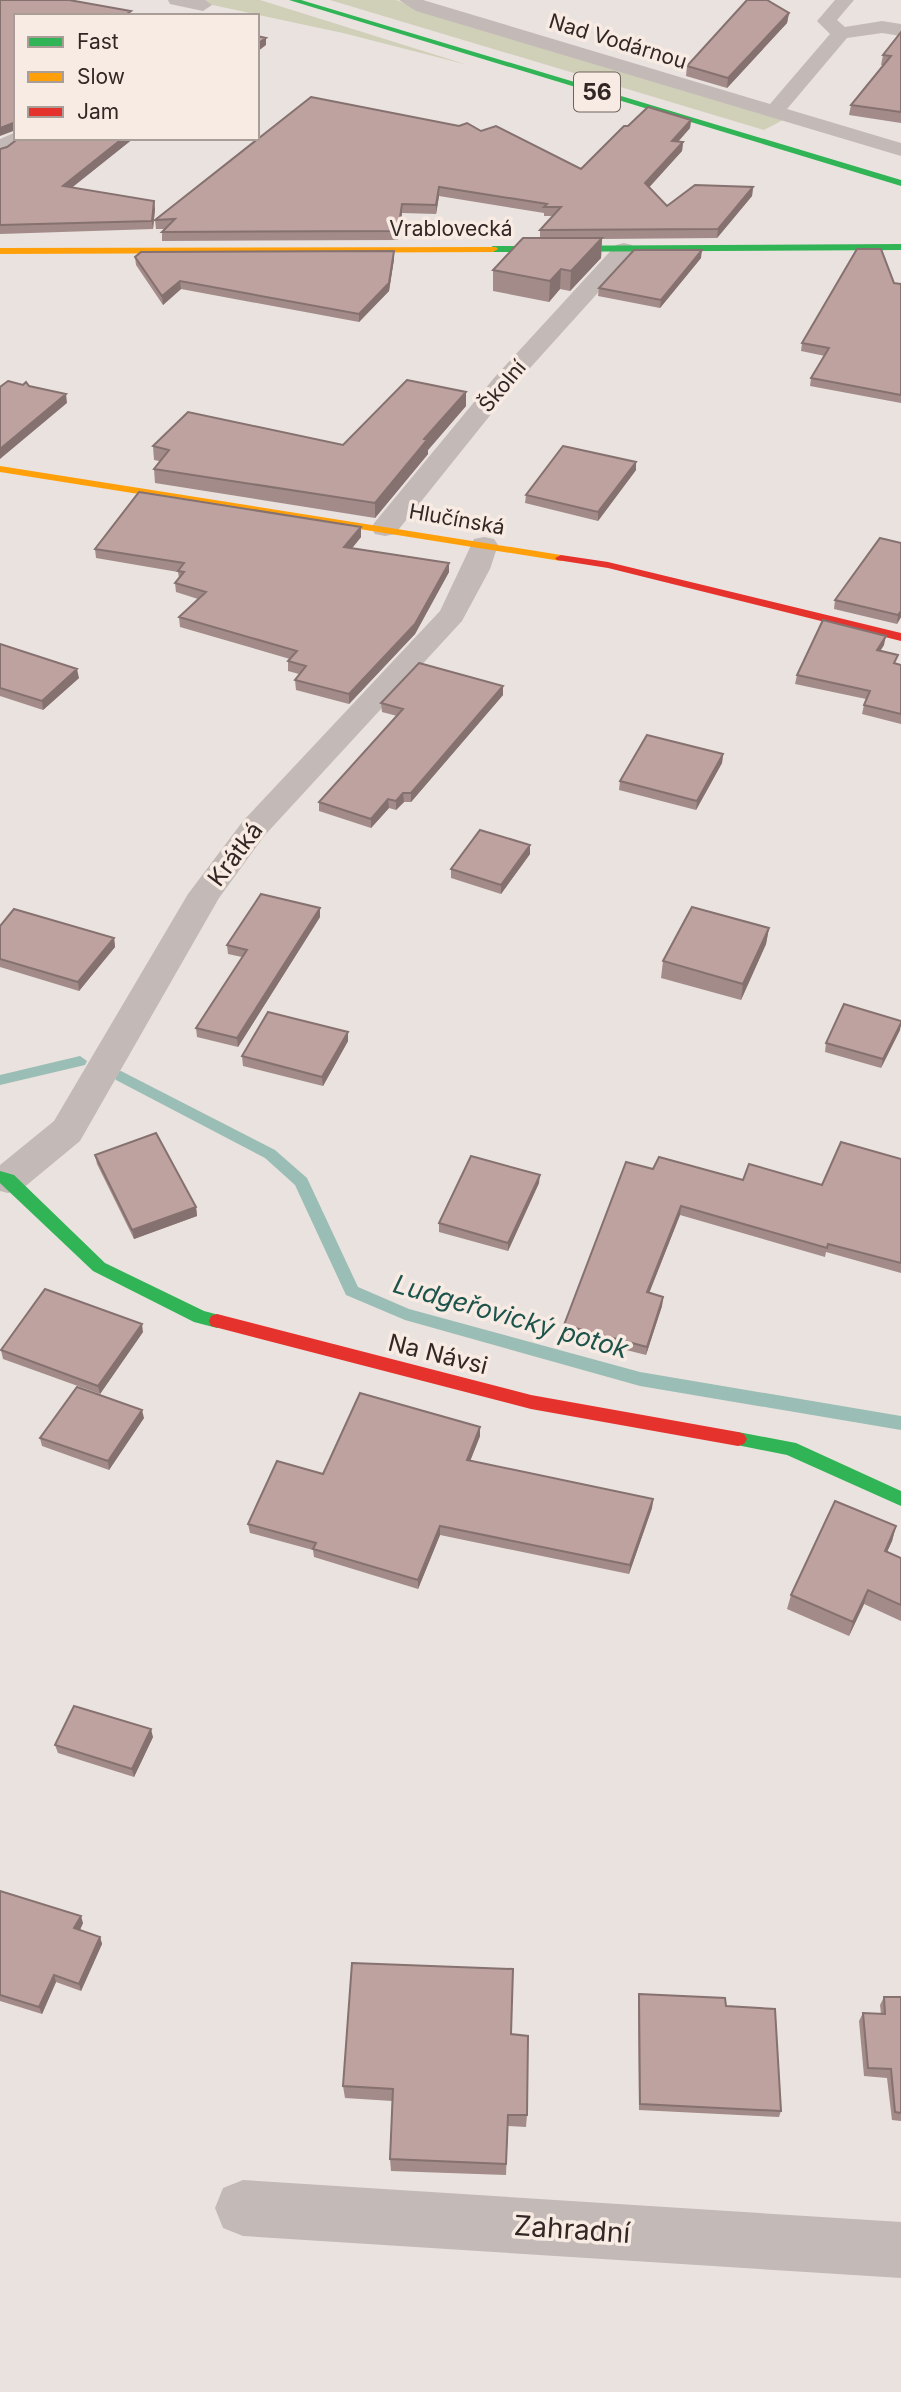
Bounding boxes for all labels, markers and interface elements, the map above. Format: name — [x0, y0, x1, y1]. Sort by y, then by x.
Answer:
street label: Nad Vodárnou — [546, 8, 690, 74]
legend — [14, 14, 259, 140]
text: Fast — [77, 29, 119, 54]
text: Slow — [77, 64, 125, 89]
road number: 56 — [574, 72, 620, 111]
text: Jam — [77, 99, 119, 124]
street label: Vrablovecká — [389, 216, 513, 241]
street label: Školní — [473, 354, 531, 417]
street label: Hlučínská — [407, 498, 507, 540]
street label: Krátká — [201, 816, 269, 892]
water label: Ludgeřovický potok — [390, 1268, 633, 1365]
street label: Na Návsi — [385, 1328, 491, 1380]
street label: Zahradní — [513, 2208, 632, 2250]

